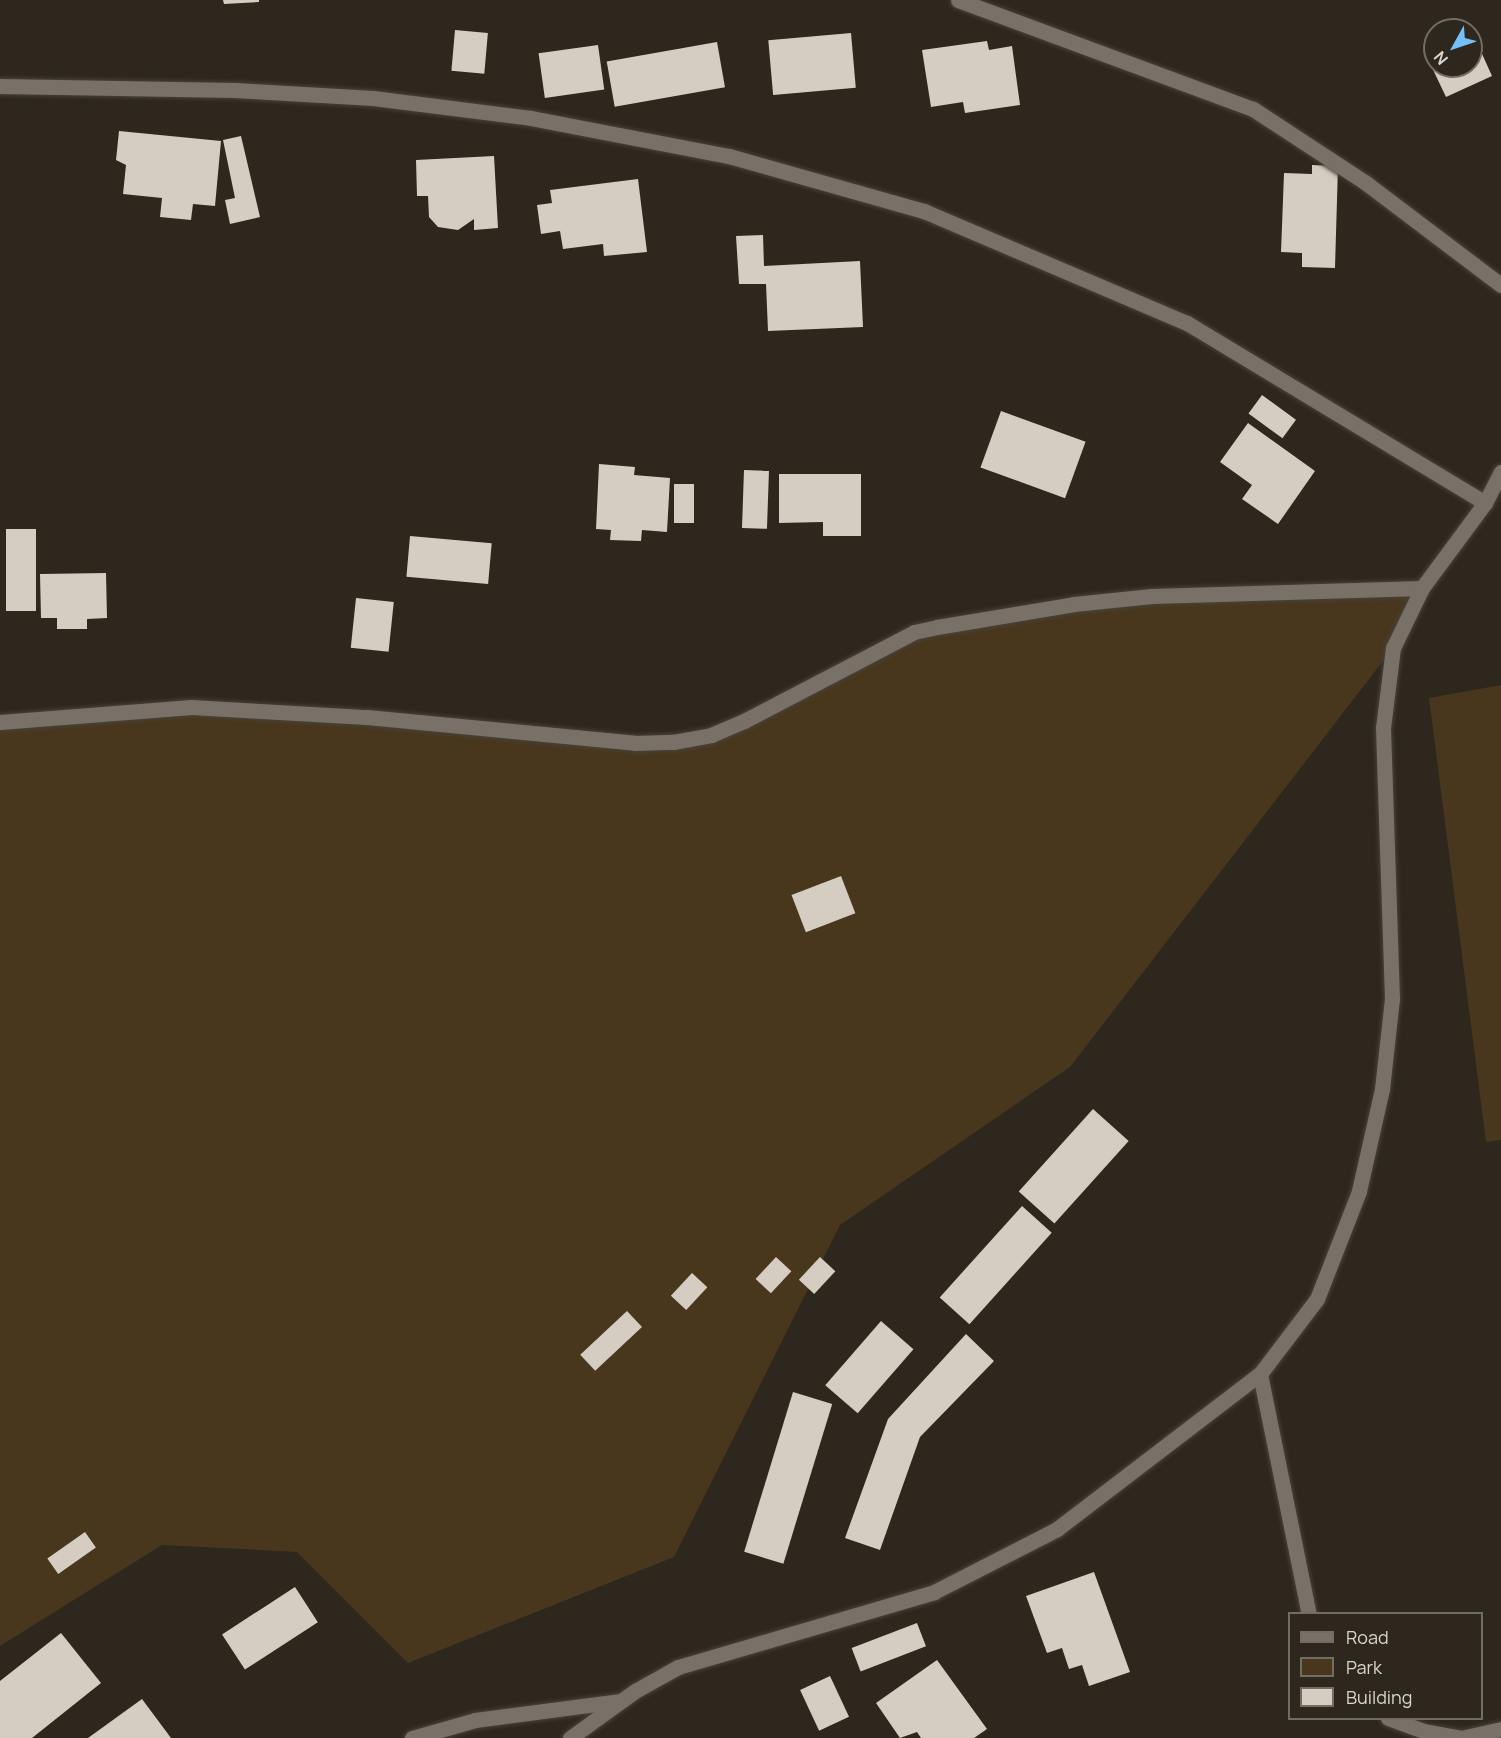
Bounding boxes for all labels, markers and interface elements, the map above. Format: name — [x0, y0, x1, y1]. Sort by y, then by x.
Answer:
north arrow — [1423, 18, 1483, 78]
text: N — [1429, 47, 1453, 70]
legend — [1288, 1612, 1483, 1720]
text: Road — [1346, 1625, 1389, 1649]
text: Park — [1346, 1655, 1382, 1679]
text: Building — [1346, 1685, 1412, 1709]

